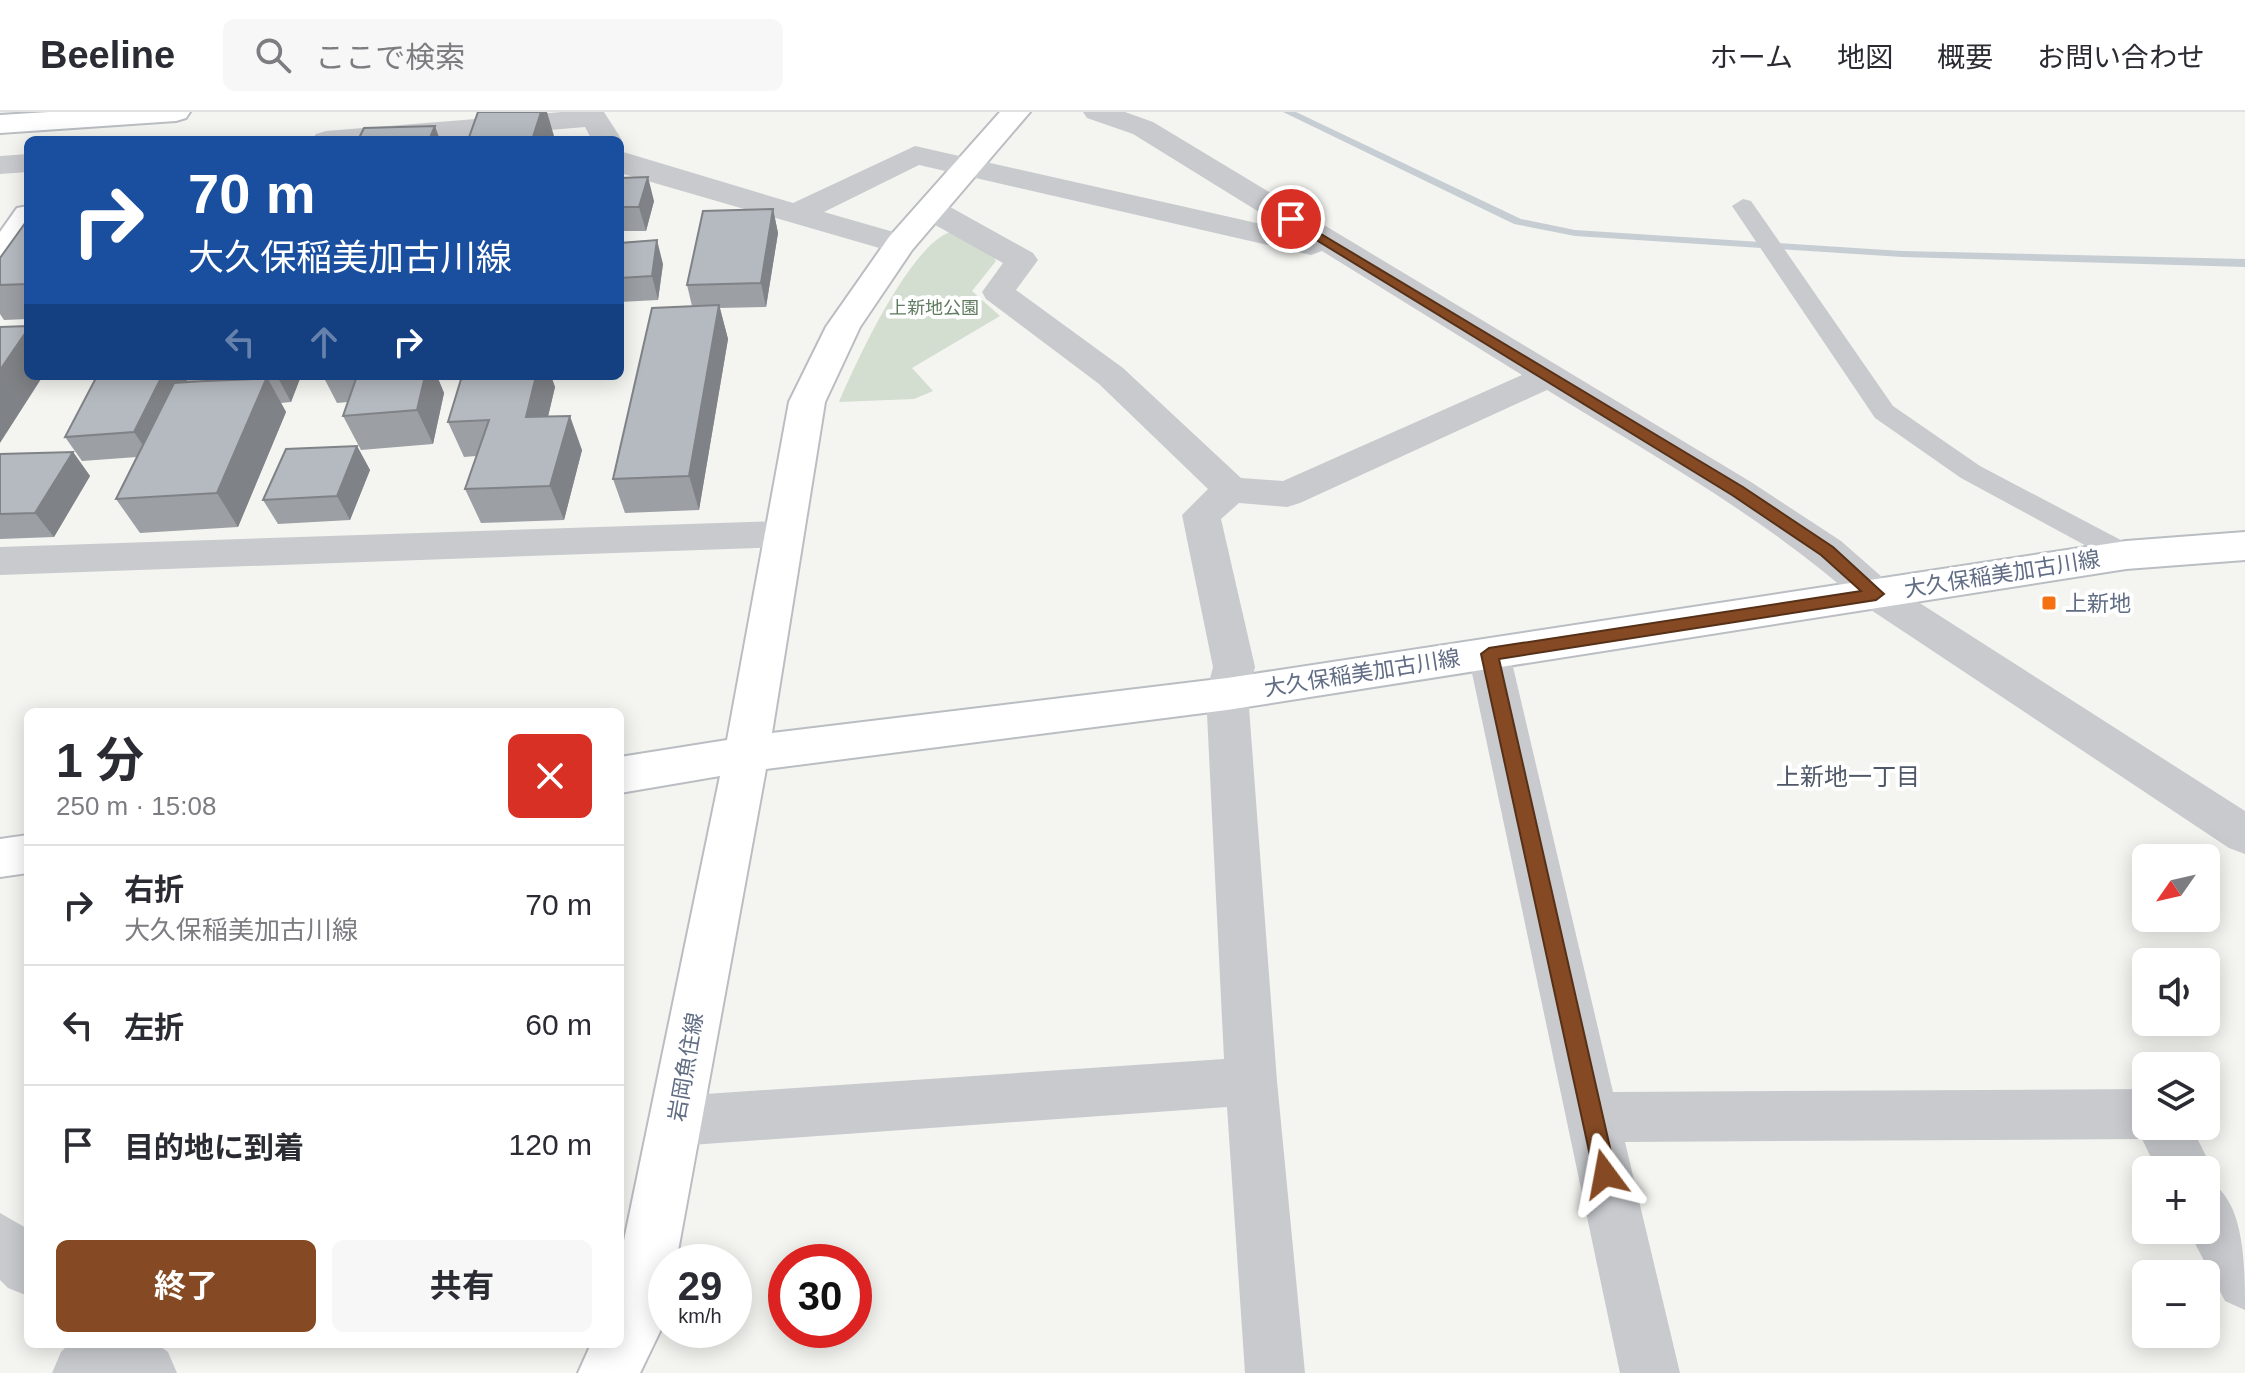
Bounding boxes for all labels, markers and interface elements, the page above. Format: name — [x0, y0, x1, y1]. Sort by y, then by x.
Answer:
search box — [223, 19, 783, 91]
icon: search — [251, 33, 295, 77]
text: Beeline — [40, 34, 175, 76]
text: ここで検索 — [315, 41, 465, 74]
text: ホーム — [1710, 42, 1793, 73]
text: 地図 — [1837, 42, 1893, 73]
text: 概要 — [1937, 42, 1993, 73]
text: お問い合わせ — [2037, 42, 2205, 73]
text: 70 m — [188, 162, 316, 225]
icon: right — [56, 168, 160, 272]
pin — [1257, 185, 1325, 253]
icon: arrive — [1269, 197, 1313, 241]
text: 大久保稲美加古川線 — [188, 237, 512, 278]
park label: 上新地公園 — [889, 298, 979, 318]
icon: left — [218, 320, 262, 364]
icon: ahead — [302, 320, 346, 364]
icon: right — [386, 320, 430, 364]
street label: 大久保稲美加古川線 — [1902, 546, 2102, 602]
place label: 上新地 — [2065, 591, 2131, 616]
marker: 上新地 — [2040, 594, 2058, 612]
street label: 大久保稲美加古川線 — [1262, 645, 1462, 701]
text: 1 分 — [56, 734, 144, 787]
button: close — [508, 734, 592, 818]
district label: 上新地一丁目 — [1776, 763, 1920, 790]
text: 250 m · 15:08 — [56, 791, 216, 821]
north arrow — [2132, 844, 2220, 932]
map controls — [2132, 844, 2220, 1348]
text: 右折 — [124, 873, 184, 906]
icon: right — [56, 883, 100, 927]
text: 70 m — [525, 888, 592, 921]
text: 大久保稲美加古川線 — [124, 915, 358, 945]
button: sound — [2132, 948, 2220, 1036]
icon: left — [56, 1003, 100, 1047]
text: 60 m — [525, 1008, 592, 1041]
text: 左折 — [124, 1011, 184, 1044]
street label: 岩岡魚住線 — [664, 1011, 708, 1123]
button: layers — [2132, 1052, 2220, 1140]
icon: arrive — [56, 1123, 100, 1167]
text: 120 m — [509, 1128, 592, 1161]
text: 目的地に到着 — [124, 1131, 304, 1164]
position arrow — [1563, 1132, 1647, 1216]
button: + — [2132, 1156, 2220, 1244]
button: 終了 — [56, 1240, 316, 1332]
button: 共有 — [332, 1240, 592, 1332]
speed limit sign: 30 — [768, 1244, 872, 1348]
button: − — [2132, 1260, 2220, 1348]
text: 29 — [678, 1264, 722, 1308]
text: km/h — [678, 1305, 722, 1327]

